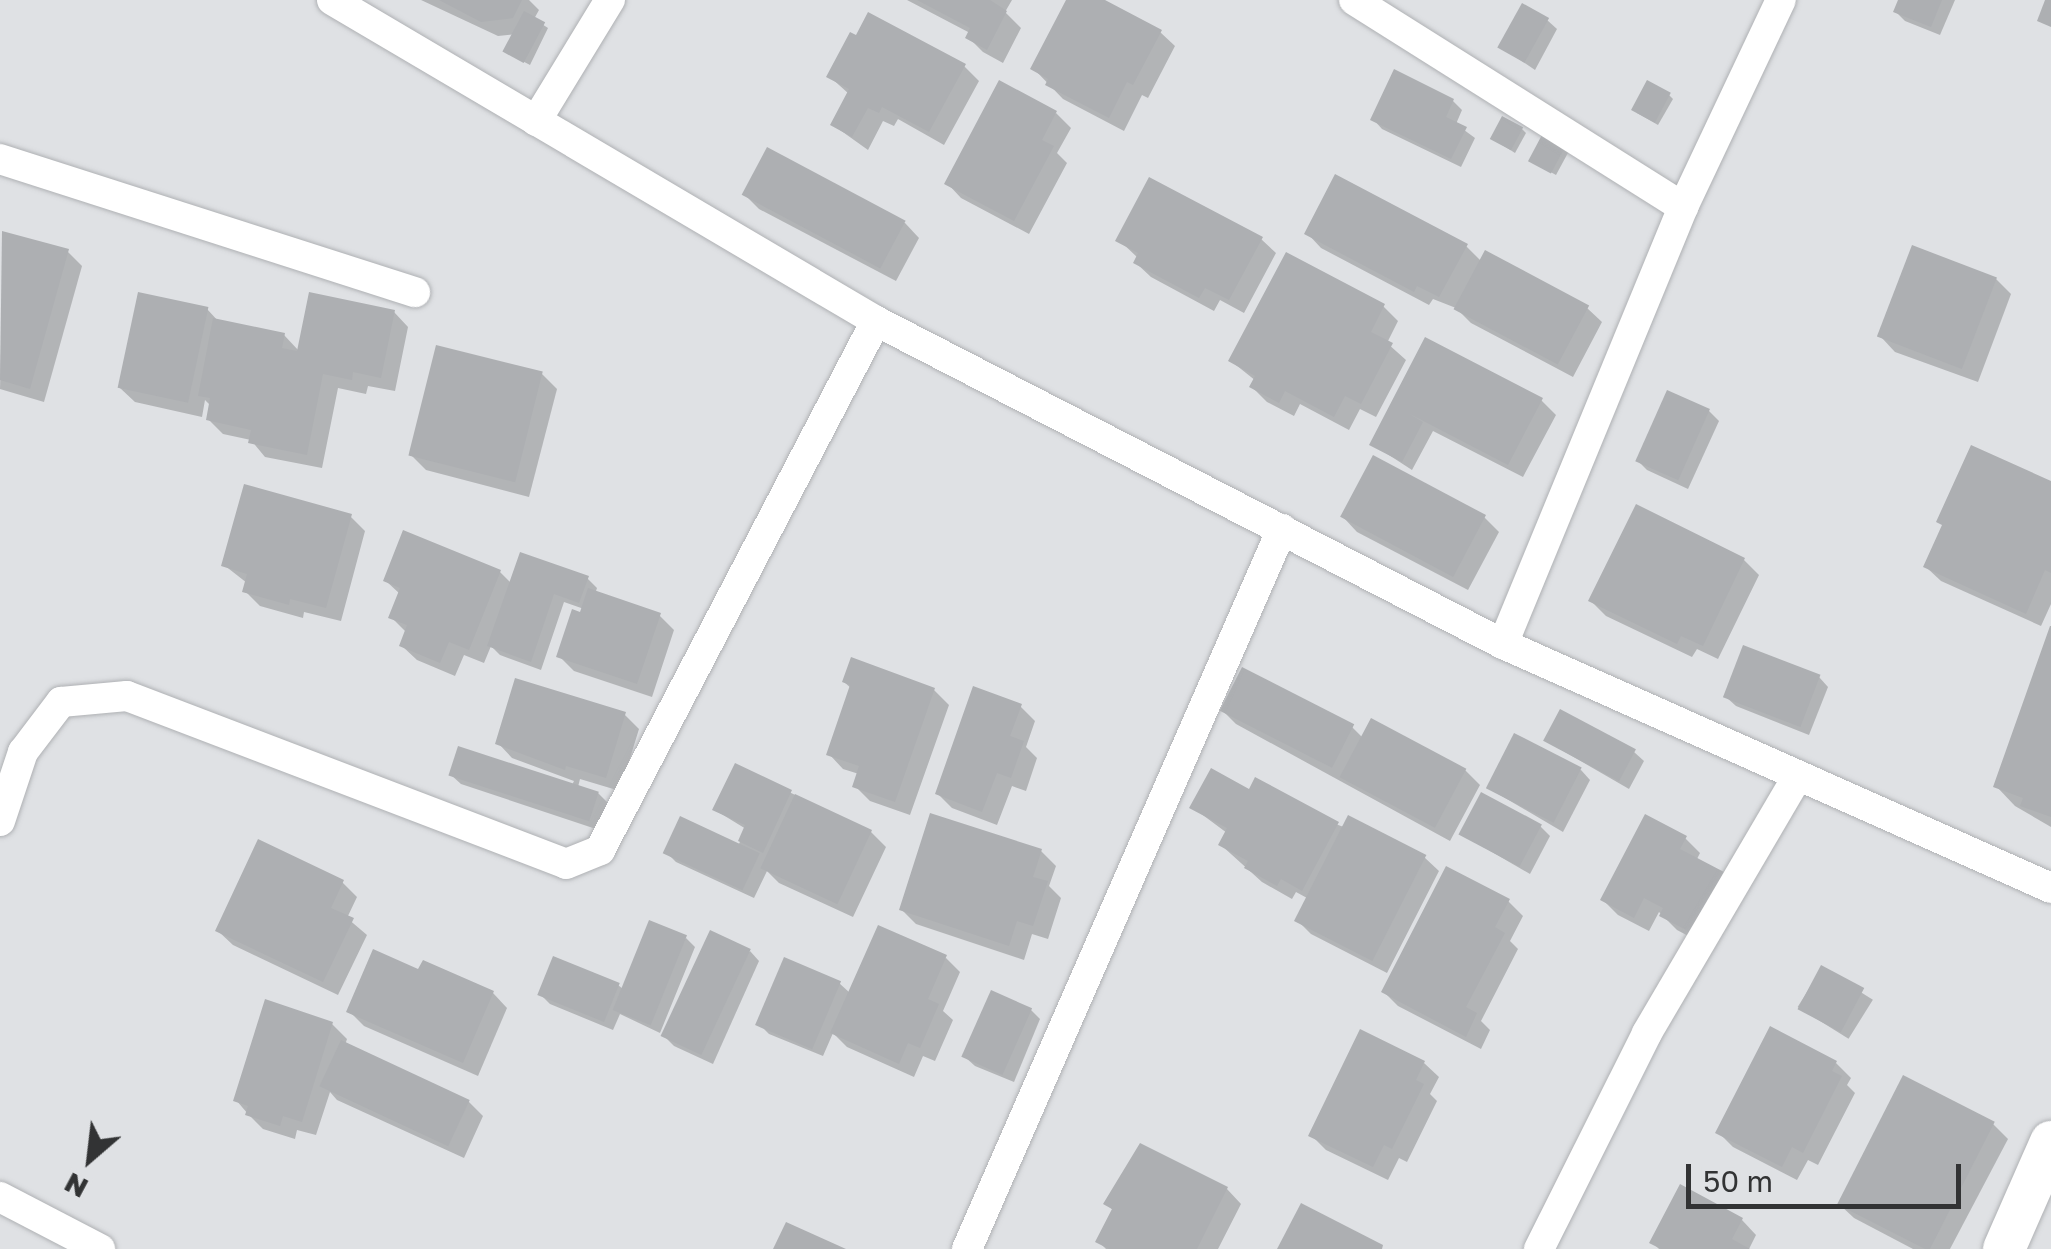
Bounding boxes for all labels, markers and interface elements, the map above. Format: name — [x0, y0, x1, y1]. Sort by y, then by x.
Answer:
north arrow — [40, 1109, 140, 1209]
scale bar — [1691, 1144, 1966, 1206]
text: 50 m — [1703, 1163, 1773, 1199]
text: N — [59, 1166, 93, 1205]

